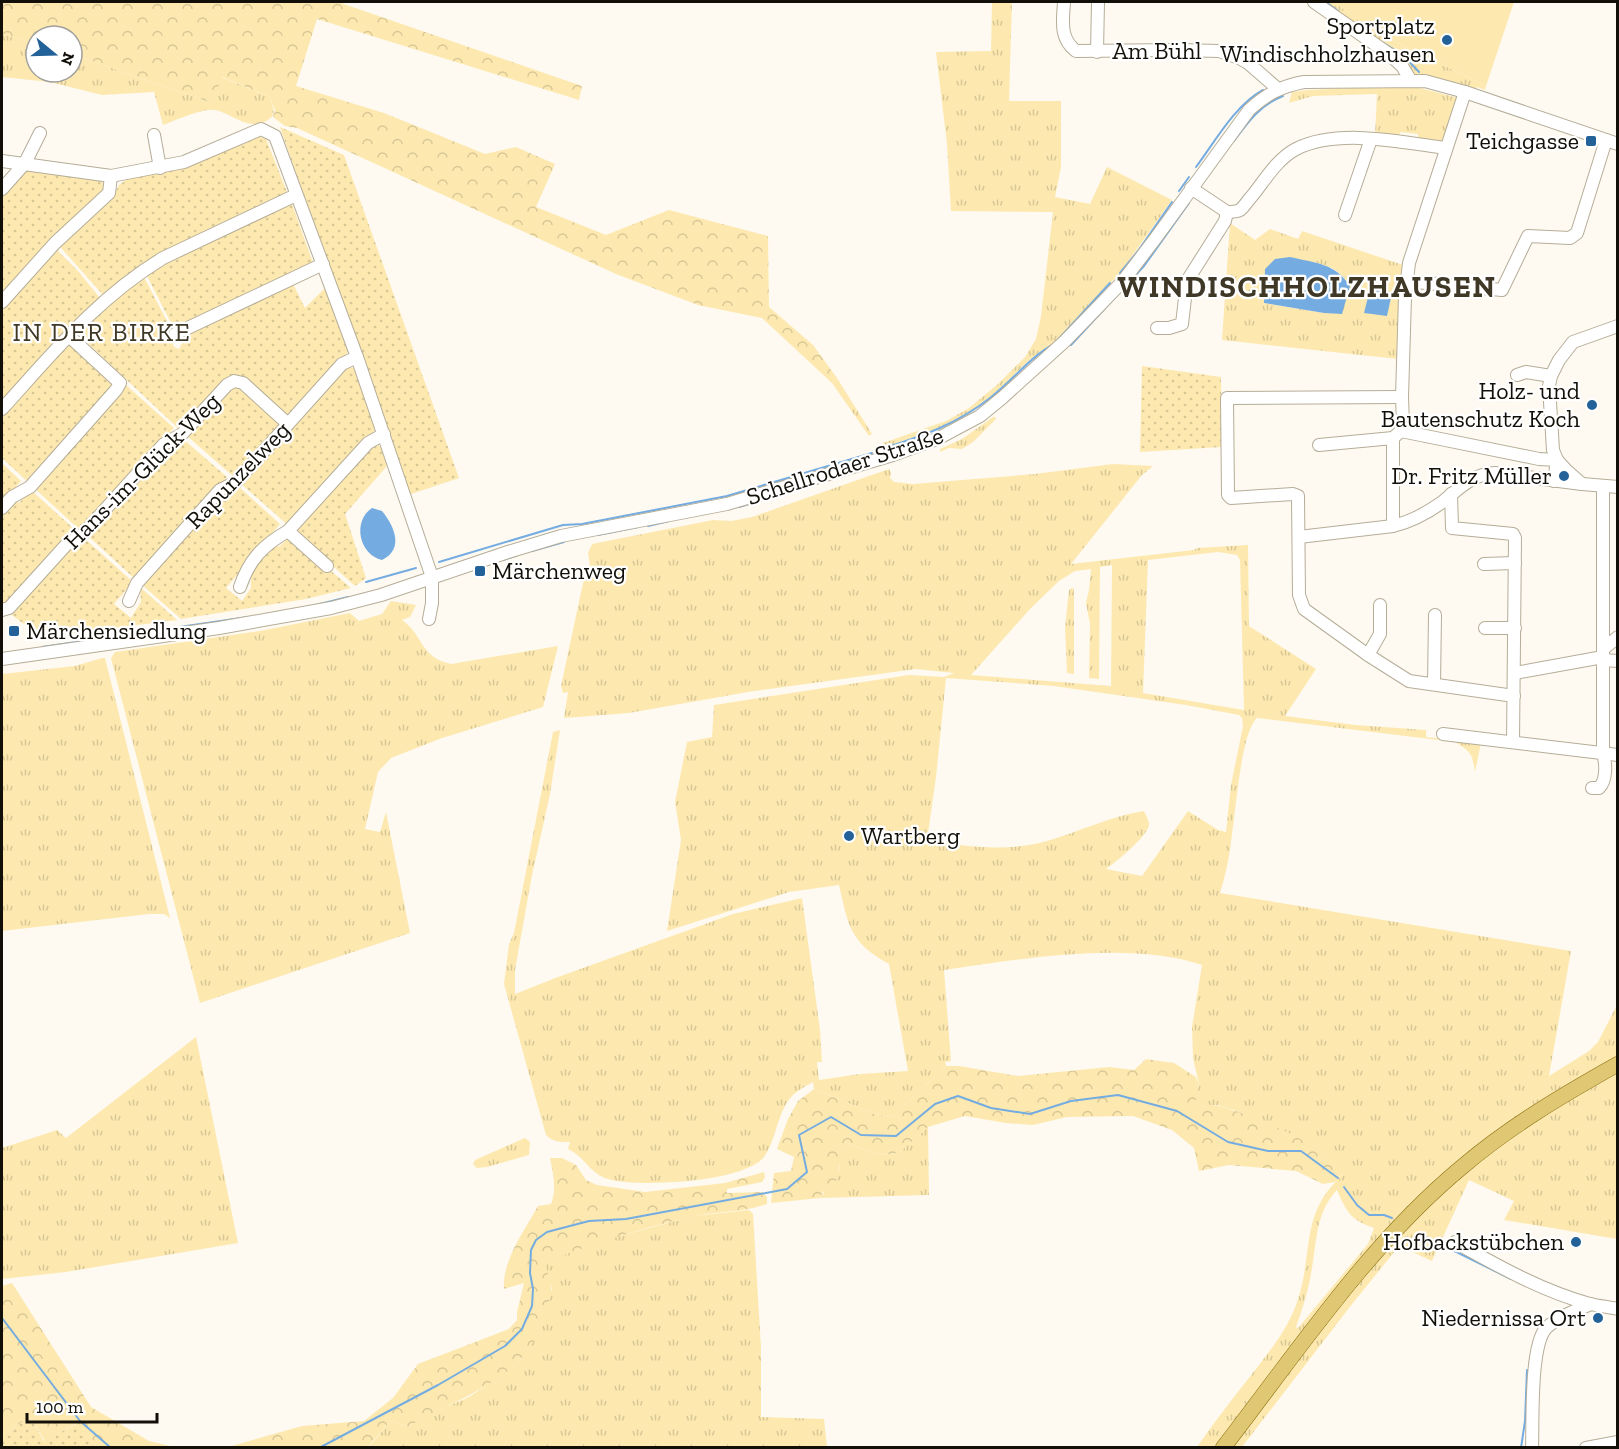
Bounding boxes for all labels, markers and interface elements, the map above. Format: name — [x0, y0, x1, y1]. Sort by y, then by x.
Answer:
place label: Sportplatz Windischholzhausen — [1220, 11, 1435, 68]
north arrow — [24, 24, 84, 84]
marker: Sportplatz Windischholzhausen — [1440, 33, 1454, 47]
street label: Am Bühl — [1112, 36, 1202, 65]
text: N — [57, 50, 79, 68]
place label: Teichgasse — [1466, 126, 1579, 155]
marker: Teichgasse — [1584, 134, 1598, 148]
district label: WINDISCHHOLZHAUSEN — [1118, 269, 1496, 305]
district label: IN DER BIRKE — [13, 316, 191, 348]
place label: Holz- und Bautenschutz Koch — [1381, 376, 1581, 433]
street label: Hans-im-Glück-Weg — [57, 386, 226, 555]
marker: Holz- und Bautenschutz Koch — [1585, 398, 1599, 412]
street label: Rapunzelweg — [179, 415, 296, 534]
street label: Schellrodaer Straße — [743, 420, 947, 511]
place label: Dr. Fritz Müller — [1391, 461, 1552, 490]
marker: Dr. Fritz Müller — [1557, 469, 1571, 483]
place label: Märchenweg — [492, 556, 626, 585]
marker: Märchenweg — [473, 564, 487, 578]
place label: Märchensiedlung — [26, 616, 207, 645]
marker: Märchensiedlung — [7, 624, 21, 638]
place label: Wartberg — [861, 821, 960, 850]
marker: Wartberg — [842, 829, 856, 843]
place label: Hofbackstübchen — [1383, 1227, 1564, 1256]
marker: Hofbackstübchen — [1569, 1235, 1583, 1249]
place label: Niedernissa Ort — [1421, 1303, 1586, 1332]
marker: Niedernissa Ort — [1591, 1311, 1605, 1325]
scale bar — [27, 1386, 158, 1424]
text: 100 m — [36, 1396, 84, 1418]

